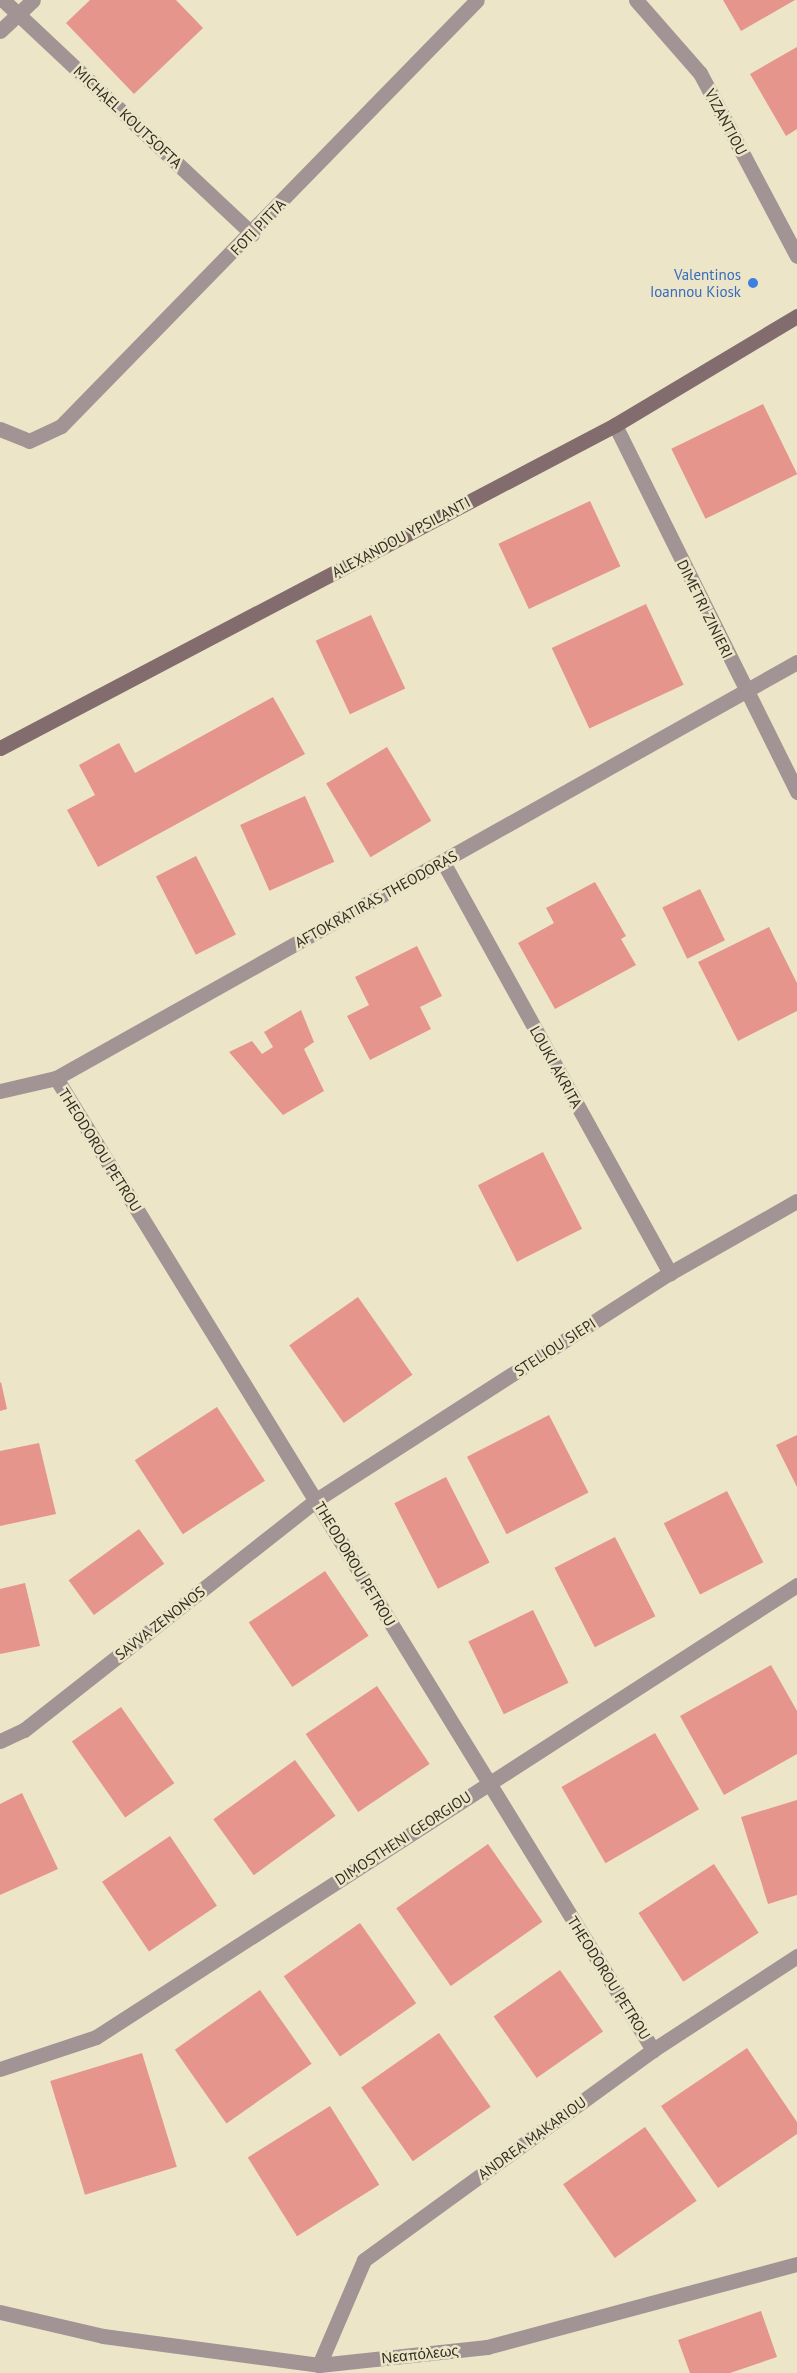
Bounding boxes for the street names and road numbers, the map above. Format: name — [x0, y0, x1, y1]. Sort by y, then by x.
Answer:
street label: MICHAEL KOUTSOFTA — [70, 62, 186, 172]
street label: VIZANTIOU — [701, 86, 751, 158]
street label: FOTI PITTA — [227, 195, 289, 259]
street label: ALEXANDOU YPSILANTI — [329, 493, 473, 581]
street label: DIMETRI ZINIERI — [673, 557, 737, 661]
street label: AFTOKRATIRAS THEODORAS — [291, 847, 461, 951]
street label: LOUKI AKRITA — [526, 1023, 586, 1111]
street label: THEODOROU PETROU — [55, 1085, 145, 1215]
street label: STELIOU SIEPI — [511, 1314, 599, 1380]
street label: THEODOROU PETROU — [311, 1498, 399, 1630]
street label: SAVVA ZENONOS — [111, 1582, 209, 1664]
street label: DIMOSTHENI GEORGIOU — [332, 1787, 474, 1889]
street label: THEODOROU PETROU — [564, 1913, 654, 2043]
street label: ANDREA MAKARIOU — [474, 2093, 590, 2183]
street label: Νεαπόλεως — [381, 2341, 459, 2367]

